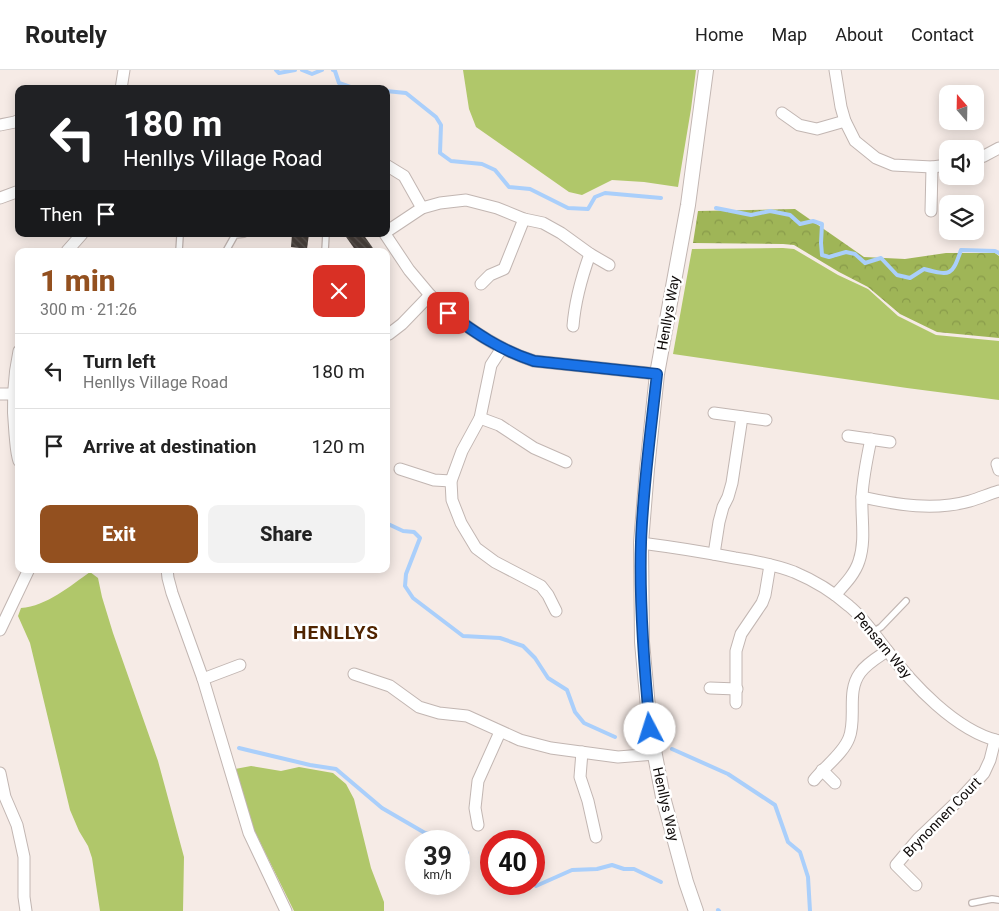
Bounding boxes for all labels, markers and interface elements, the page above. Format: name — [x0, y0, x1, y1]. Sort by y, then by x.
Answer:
text: Routely — [25, 21, 107, 49]
text: Home — [695, 24, 744, 45]
text: Map — [772, 24, 807, 45]
text: About — [835, 24, 883, 45]
text: Contact — [911, 24, 974, 45]
north arrow — [939, 85, 984, 130]
map controls — [939, 85, 984, 240]
text: 180 m — [123, 104, 222, 145]
icon: left — [40, 105, 105, 170]
button: sound — [939, 140, 984, 185]
text: Henllys Village Road — [123, 146, 322, 171]
button: layers — [939, 195, 984, 240]
icon: arrive — [92, 200, 120, 228]
text: Then — [40, 203, 82, 226]
text: 1 min — [40, 263, 116, 298]
button: close — [313, 265, 365, 317]
street label: Henllys Way — [654, 274, 683, 352]
pin — [427, 292, 469, 334]
icon: arrive — [434, 299, 462, 327]
text: 300 m · 21:26 — [40, 300, 137, 319]
text: Turn left — [83, 350, 156, 373]
icon: left — [40, 357, 68, 385]
text: 180 m — [312, 360, 365, 383]
text: Henllys Village Road — [83, 373, 228, 392]
icon: arrive — [40, 432, 68, 460]
text: Arrive at destination — [83, 435, 256, 458]
text: 120 m — [312, 435, 365, 458]
button: Exit — [40, 505, 198, 563]
button: Share — [208, 505, 365, 563]
street label: Pensarn Way — [851, 609, 915, 681]
district label: HENLLYS — [293, 621, 379, 644]
position arrow — [623, 702, 675, 754]
street label: Henllys Way — [650, 765, 682, 843]
street label: Brynonnen Court — [900, 774, 984, 860]
speed limit sign: 40 — [480, 830, 545, 895]
text: 39 — [423, 842, 452, 871]
text: km/h — [423, 868, 452, 882]

